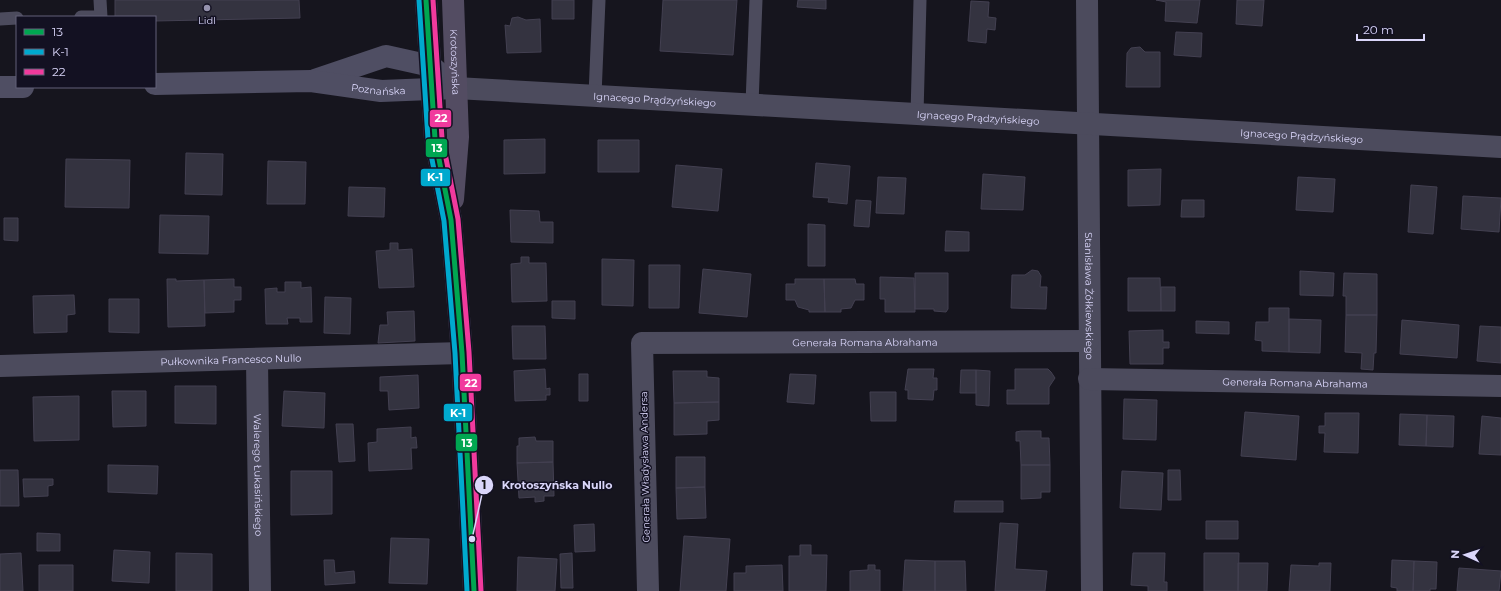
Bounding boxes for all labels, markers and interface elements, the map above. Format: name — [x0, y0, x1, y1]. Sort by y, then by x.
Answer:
marker: Lidl — [202, 3, 212, 13]
place label: Lidl — [198, 14, 216, 27]
legend — [16, 16, 156, 88]
scale bar — [1357, 16, 1424, 42]
text: 20 m — [1363, 22, 1394, 37]
text: 13 — [52, 24, 63, 39]
street label: Krotoszyńska — [448, 29, 463, 95]
text: K-1 — [52, 44, 69, 59]
text: 22 — [52, 64, 66, 79]
street label: Poznańska — [350, 80, 406, 98]
street label: Ignacego Prądzyńskiego — [593, 89, 716, 109]
street label: Ignacego Prądzyńskiego — [916, 108, 1040, 127]
line badge: 22 — [429, 109, 452, 128]
text: 22 — [435, 111, 448, 125]
street label: Ignacego Prądzyńskiego — [1240, 126, 1363, 146]
line badge: 13 — [425, 138, 448, 158]
text: 13 — [432, 141, 443, 155]
line badge: K-1 — [420, 168, 451, 187]
text: K-1 — [427, 170, 443, 184]
street label: Stanisława Żółkiewskiego — [1082, 232, 1097, 360]
street label: Generała Romana Abrahama — [792, 335, 938, 349]
street label: Pułkownika Francesco Nullo — [160, 351, 302, 368]
line badge: 22 — [459, 373, 482, 392]
street label: Generała Romana Abrahama — [1222, 375, 1368, 390]
text: 22 — [465, 376, 478, 390]
street label: Generała Władysława Andersa — [637, 391, 653, 543]
line badge: K-1 — [443, 403, 473, 422]
text: K-1 — [450, 406, 466, 420]
street label: Walerego Łukasińskiego — [251, 414, 266, 536]
line badge: 13 — [455, 433, 478, 452]
text: 13 — [462, 436, 473, 450]
callout: Krotoszyńska Nullo — [474, 473, 620, 496]
text: 1 — [482, 477, 486, 492]
text: Krotoszyńska Nullo — [502, 478, 612, 492]
north arrow — [1445, 535, 1485, 575]
text: N — [1448, 550, 1462, 559]

